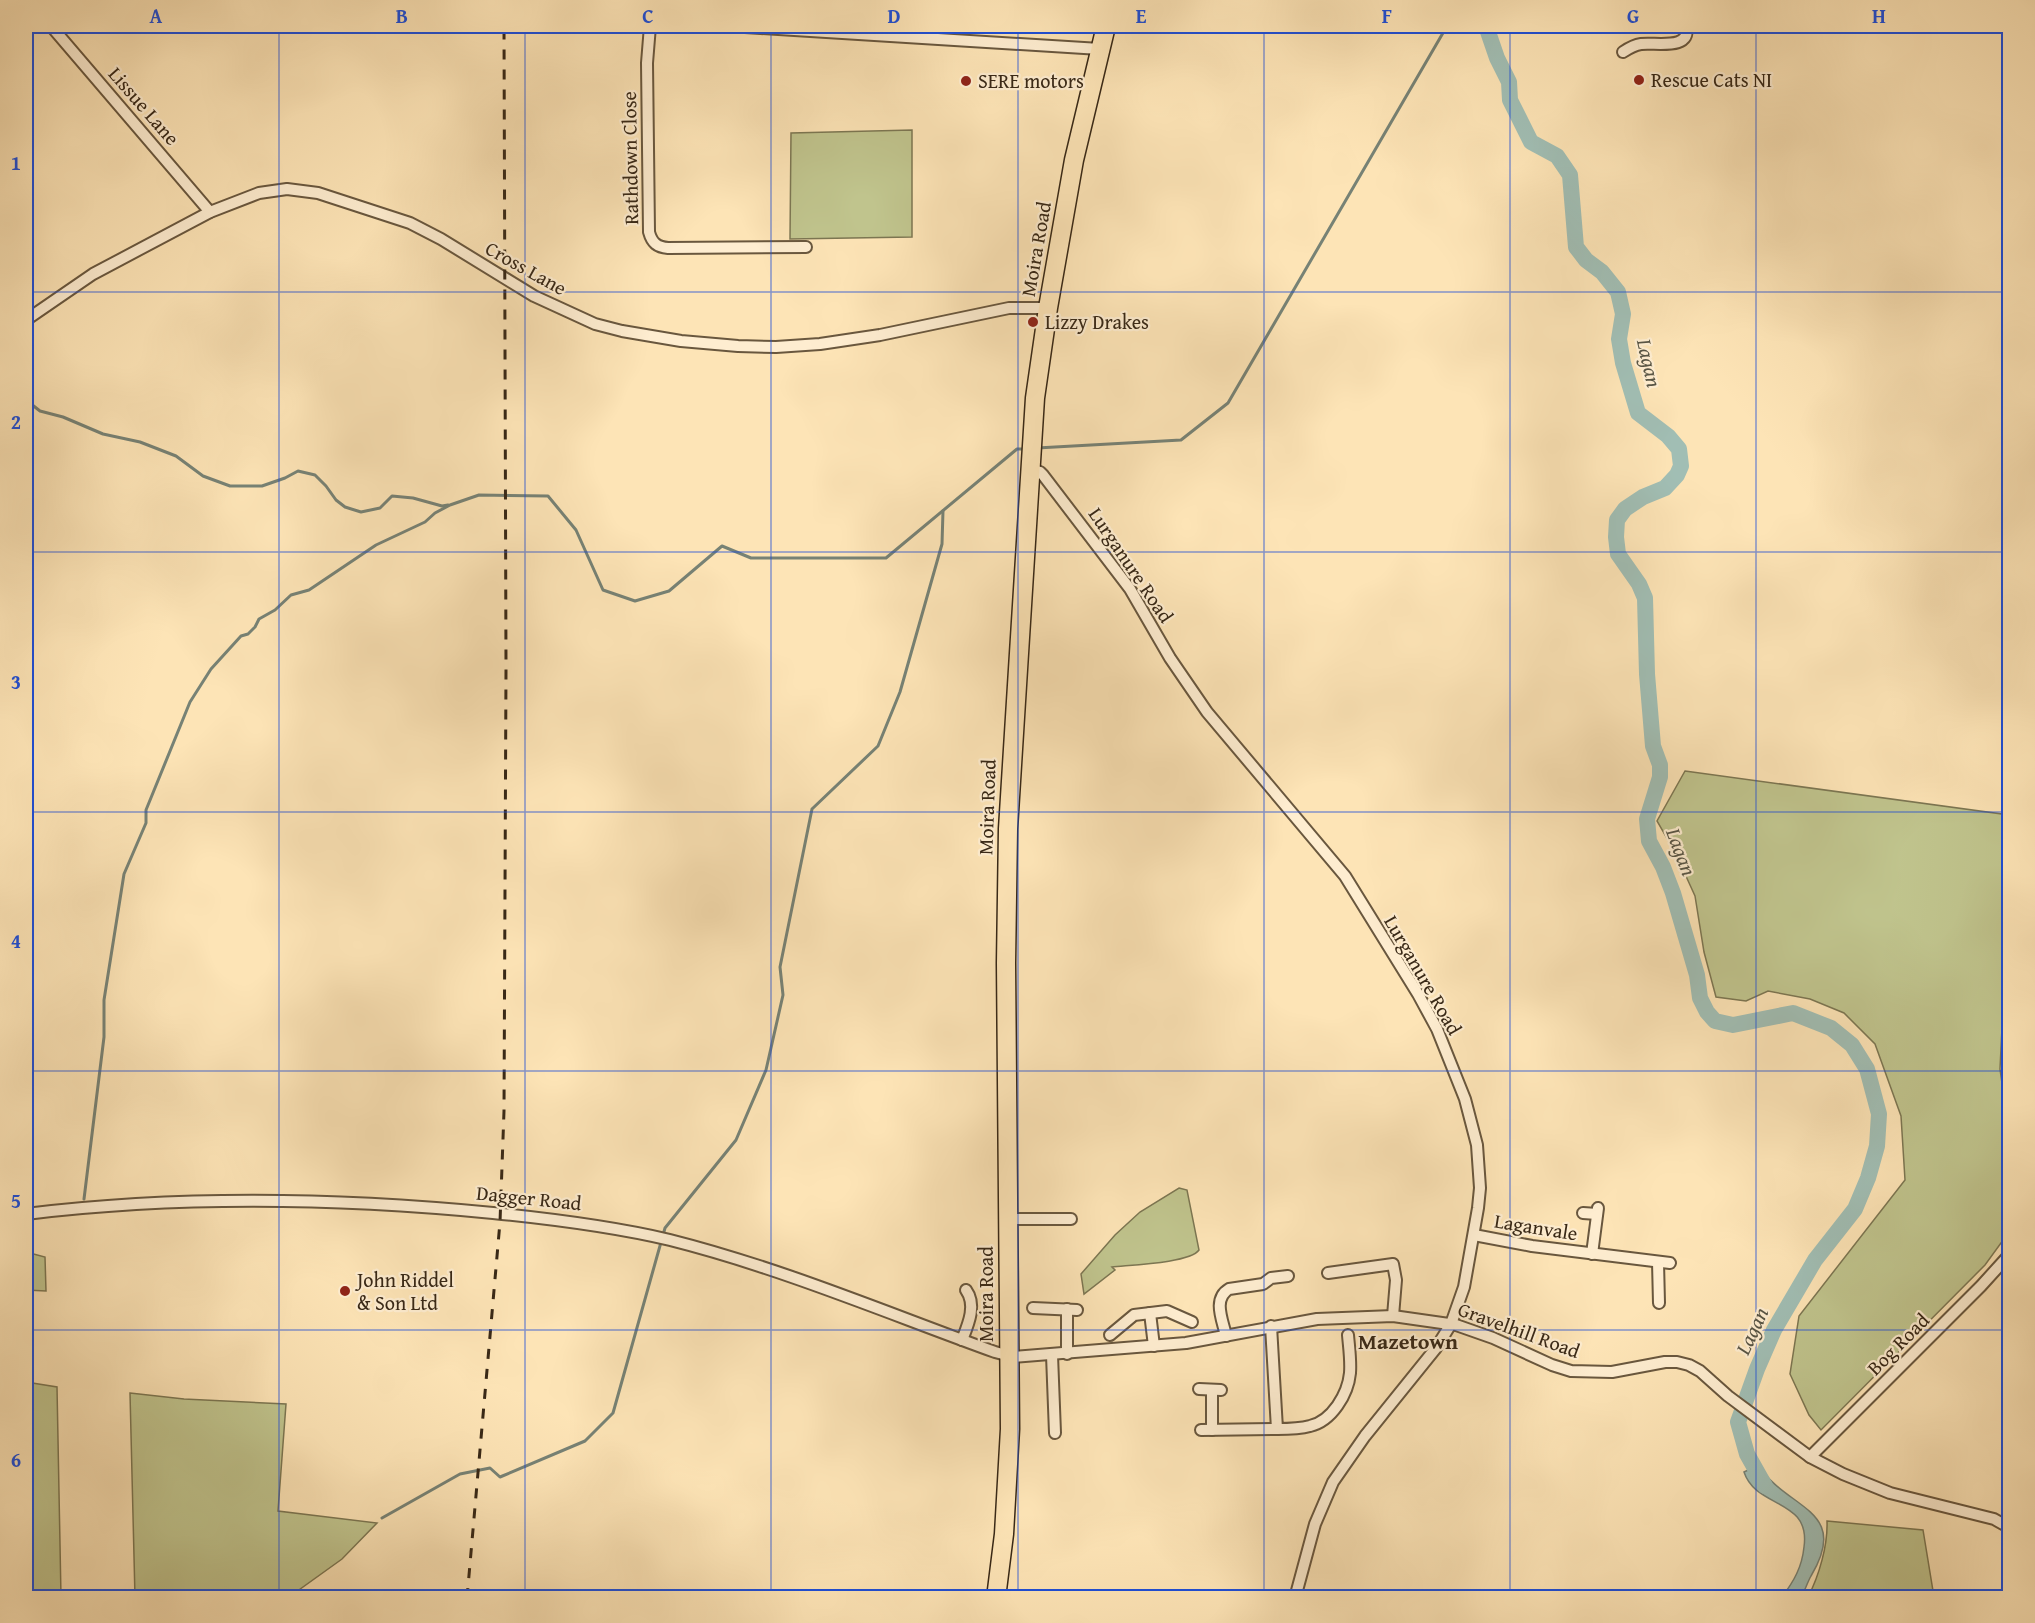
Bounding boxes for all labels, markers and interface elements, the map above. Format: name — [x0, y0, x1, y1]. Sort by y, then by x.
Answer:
text: A — [150, 1, 163, 30]
text: B — [396, 1, 408, 30]
text: C — [642, 1, 654, 30]
text: D — [887, 1, 901, 30]
text: E — [1136, 1, 1147, 30]
text: F — [1382, 1, 1392, 30]
text: G — [1627, 1, 1639, 30]
text: H — [1872, 1, 1886, 30]
street label: Lissue Lane — [102, 60, 187, 151]
place label: Rescue Cats NI — [1651, 65, 1772, 94]
place label: SERE motors — [978, 66, 1084, 95]
marker: Rescue Cats NI — [1632, 73, 1646, 87]
marker: SERE motors — [959, 74, 973, 88]
street label: Rathdown Close — [614, 91, 645, 225]
text: 1 — [11, 148, 21, 177]
street label: Moira Road — [1013, 199, 1058, 299]
street label: Cross Lane — [480, 233, 572, 302]
place label: Lizzy Drakes — [1045, 307, 1149, 336]
marker: Lizzy Drakes — [1026, 315, 1040, 329]
water label: Lagan — [1629, 334, 1670, 391]
text: 2 — [11, 407, 21, 436]
street label: Lurganure Road — [1082, 501, 1181, 629]
text: 3 — [11, 667, 21, 696]
street label: Moira Road — [970, 758, 1003, 855]
water label: Lagan — [1658, 822, 1705, 881]
street label: Lurganure Road — [1377, 910, 1470, 1040]
text: 4 — [11, 926, 21, 955]
street label: Dagger Road — [475, 1178, 583, 1217]
text: 5 — [11, 1186, 21, 1215]
street label: Laganvale — [1492, 1206, 1580, 1247]
street label: Moira Road — [971, 1246, 1000, 1342]
place label: John Riddel & Son Ltd — [354, 1265, 454, 1317]
marker: John Riddel & Son Ltd — [338, 1284, 352, 1298]
street label: Gravelhill Road — [1454, 1294, 1584, 1365]
water label: Lagan — [1727, 1302, 1776, 1361]
street label: Bog Road — [1860, 1306, 1936, 1381]
district label: Mazetown — [1358, 1325, 1458, 1357]
text: 6 — [11, 1445, 21, 1474]

